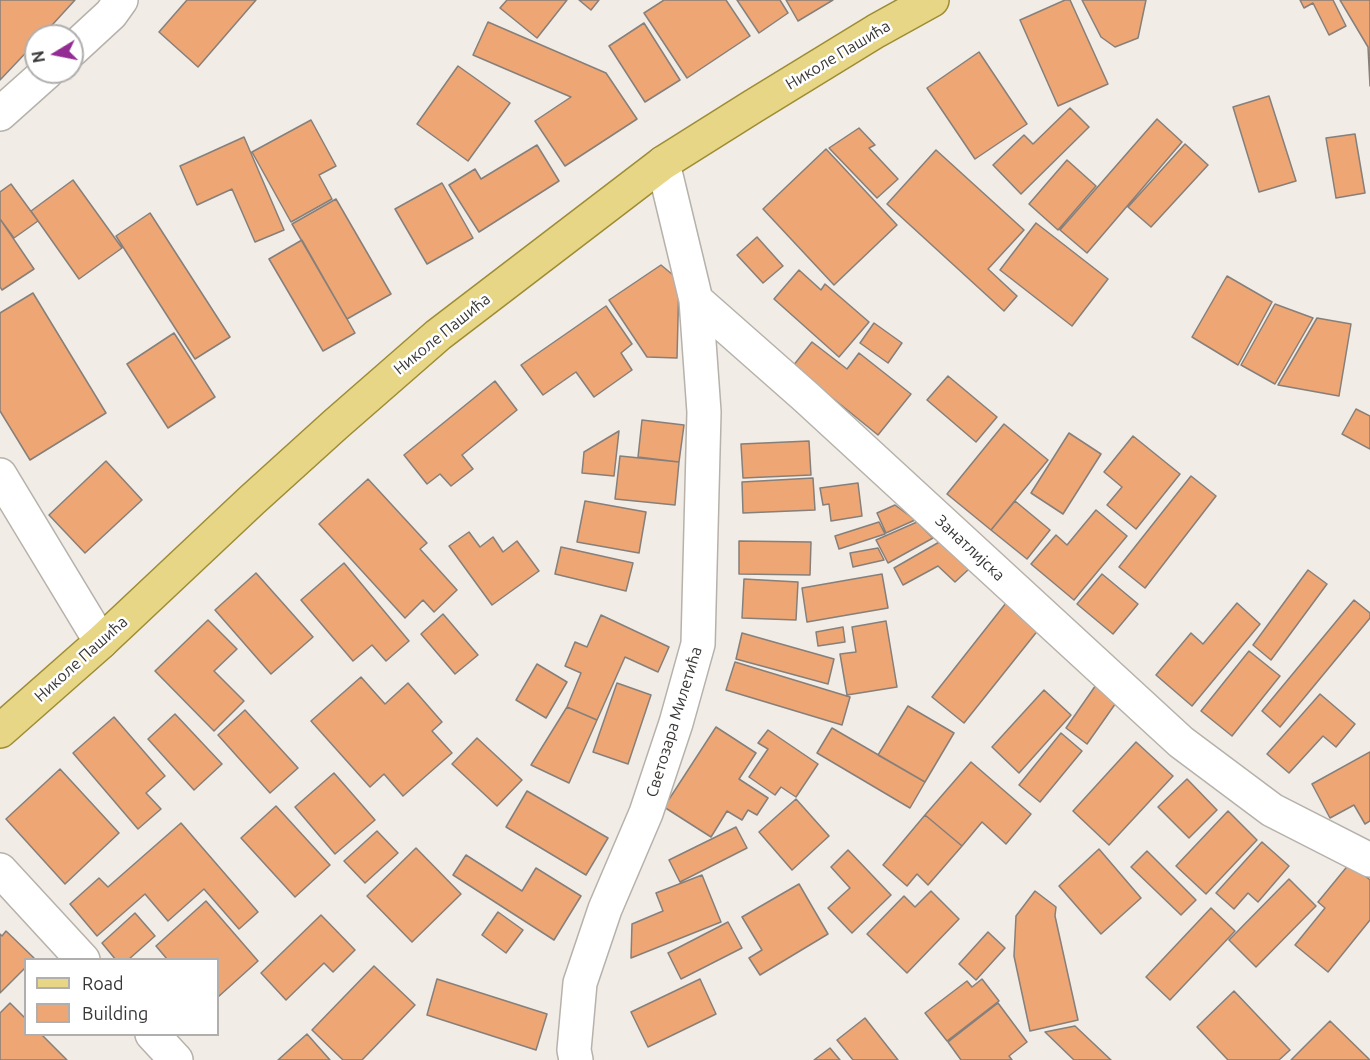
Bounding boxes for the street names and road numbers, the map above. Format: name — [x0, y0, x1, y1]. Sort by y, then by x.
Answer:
street label: Николе Пашића — [782, 16, 894, 94]
street label: Николе Пашића — [390, 289, 494, 379]
street label: Занатлијска — [931, 511, 1009, 585]
street label: Николе Пашића — [30, 612, 132, 706]
street label: Светозара Милетића — [642, 644, 706, 800]

